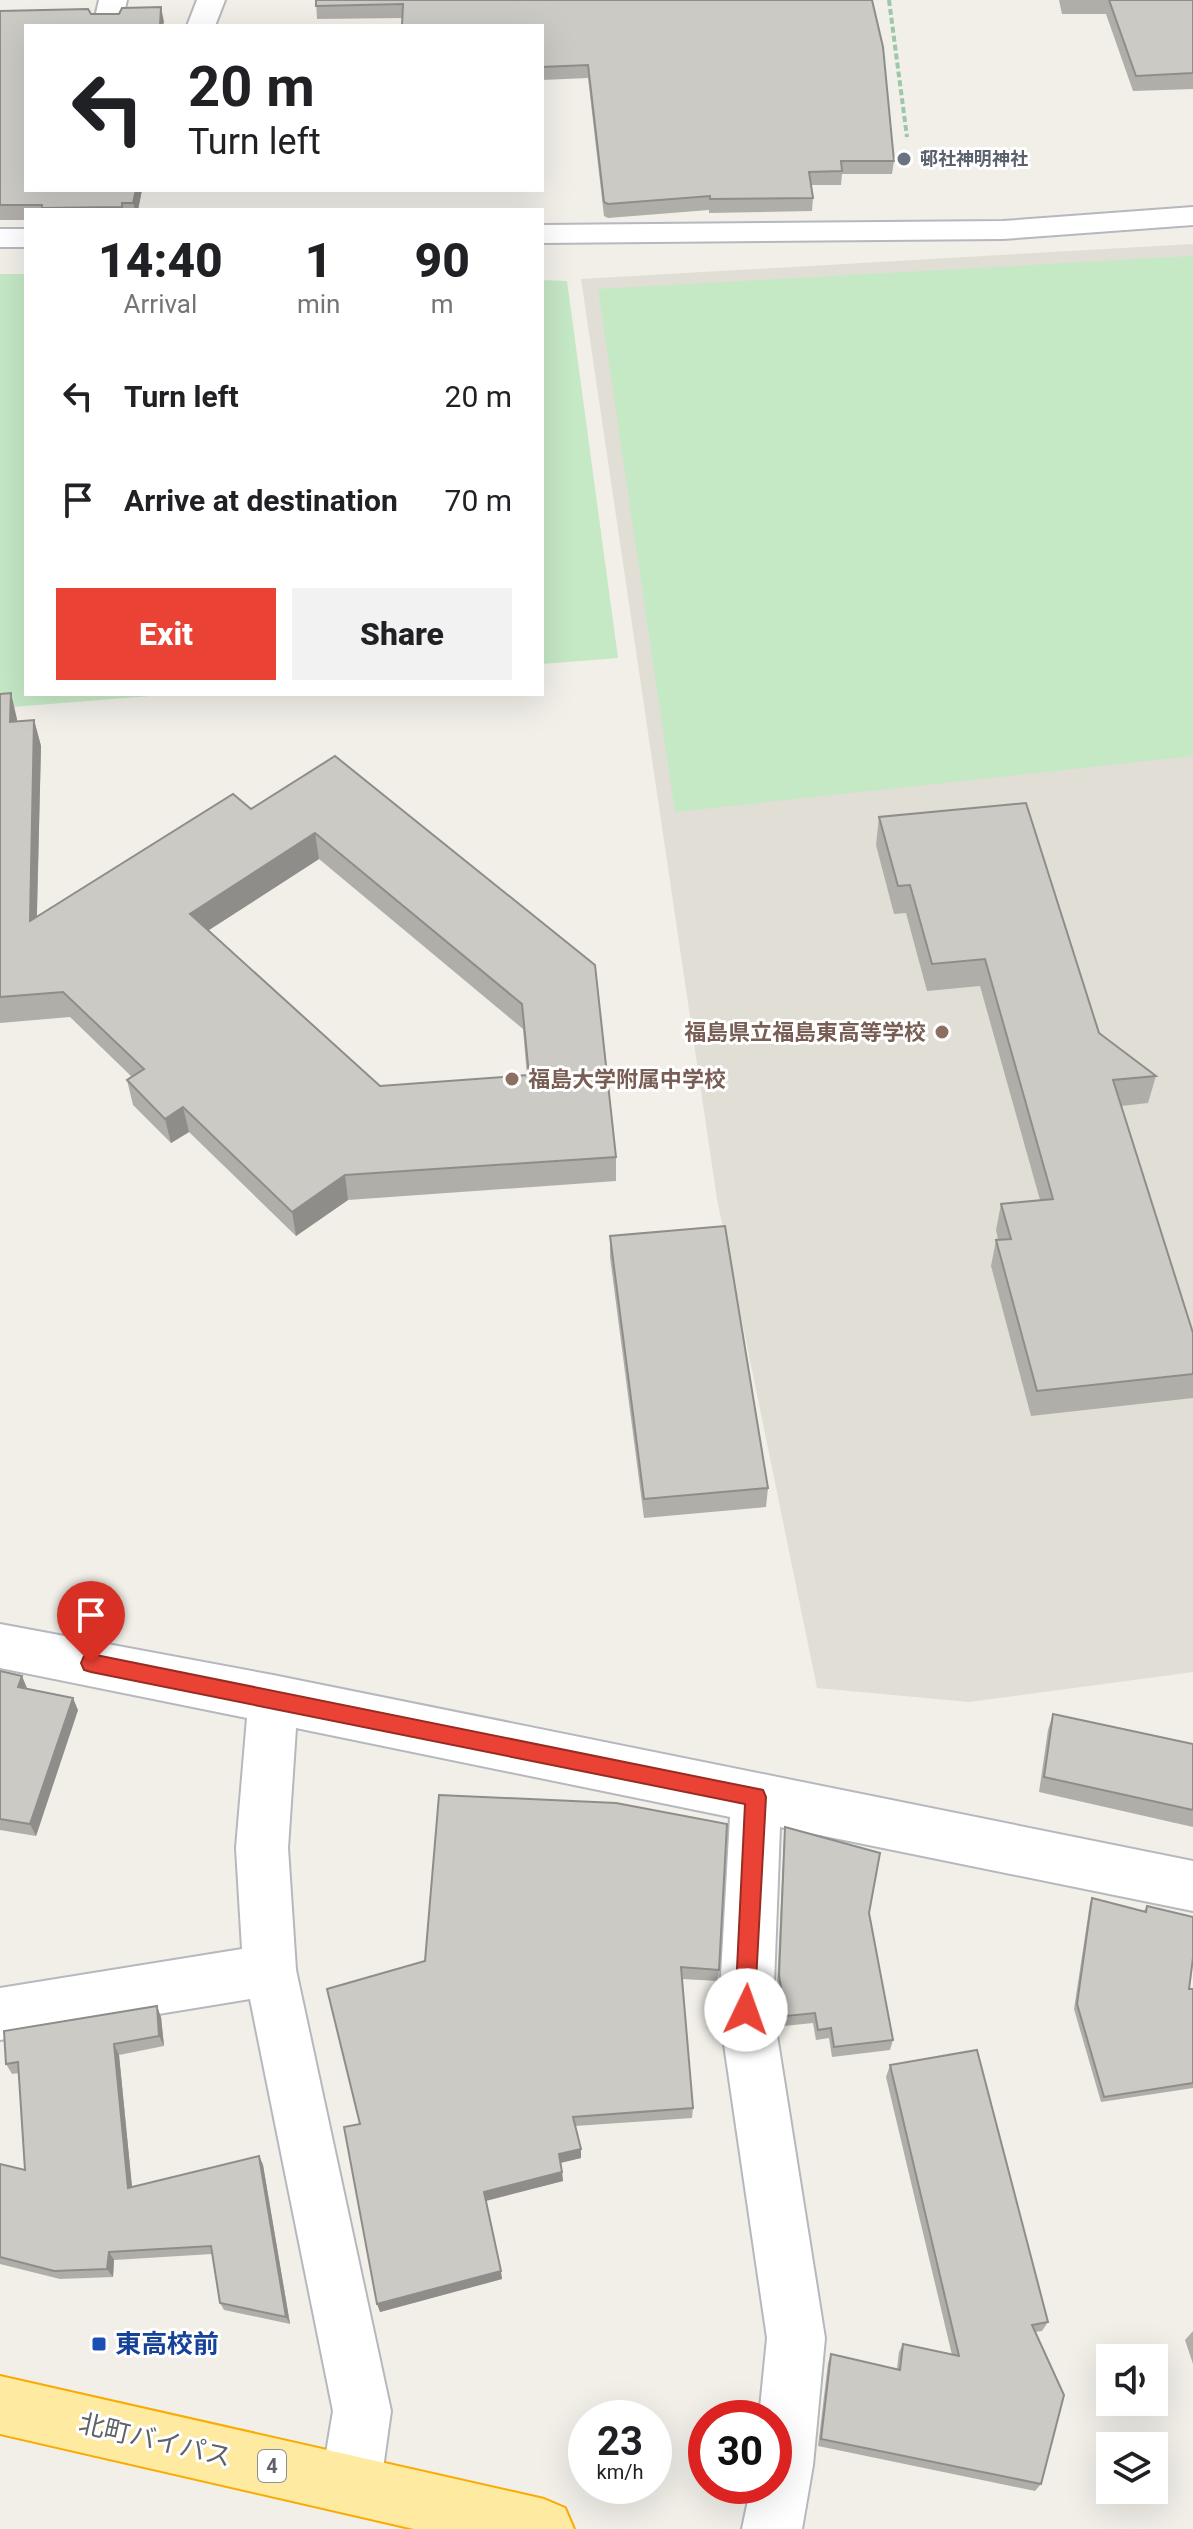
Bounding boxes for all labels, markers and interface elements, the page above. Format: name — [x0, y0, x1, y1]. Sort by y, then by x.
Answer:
text: 20 m — [188, 54, 315, 120]
icon: left — [56, 56, 160, 160]
text: Turn left — [188, 121, 321, 163]
place label: 邨社神明神社 — [920, 148, 1028, 169]
marker: 邨社神明神社 — [895, 150, 913, 168]
text: 14:40 — [98, 232, 223, 289]
text: 1 — [305, 232, 332, 289]
text: 90 — [415, 232, 470, 289]
text: Arrival — [124, 289, 197, 319]
text: min — [297, 289, 340, 319]
text: m — [431, 289, 454, 319]
icon: left — [56, 374, 100, 418]
text: Turn left — [124, 379, 239, 414]
text: 20 m — [445, 379, 512, 414]
icon: arrive — [56, 478, 100, 522]
text: Arrive at destination — [124, 483, 398, 518]
text: 70 m — [445, 483, 512, 518]
button: Exit — [56, 588, 276, 680]
button: Share — [292, 588, 512, 680]
place label: 福島県立福島東高等学校 — [684, 1020, 926, 1045]
marker: 福島県立福島東高等学校 — [933, 1023, 951, 1041]
place label: 福島大学附属中学校 — [528, 1067, 726, 1092]
marker: 福島大学附属中学校 — [503, 1070, 521, 1088]
pin — [57, 1581, 125, 1663]
icon: arrive — [69, 1593, 113, 1637]
position arrow — [704, 1968, 788, 2052]
place label: 東高校前 — [115, 2329, 219, 2359]
marker: 東高校前 — [90, 2335, 108, 2353]
map controls — [1096, 2344, 1168, 2504]
button: sound — [1096, 2344, 1168, 2416]
speed limit sign: 30 — [688, 2400, 792, 2504]
street label: 北町バイパス — [76, 2408, 234, 2472]
text: 23 — [597, 2418, 643, 2465]
button: layers — [1096, 2432, 1168, 2504]
road number: 4 — [258, 2450, 286, 2482]
text: km/h — [597, 2460, 643, 2484]

